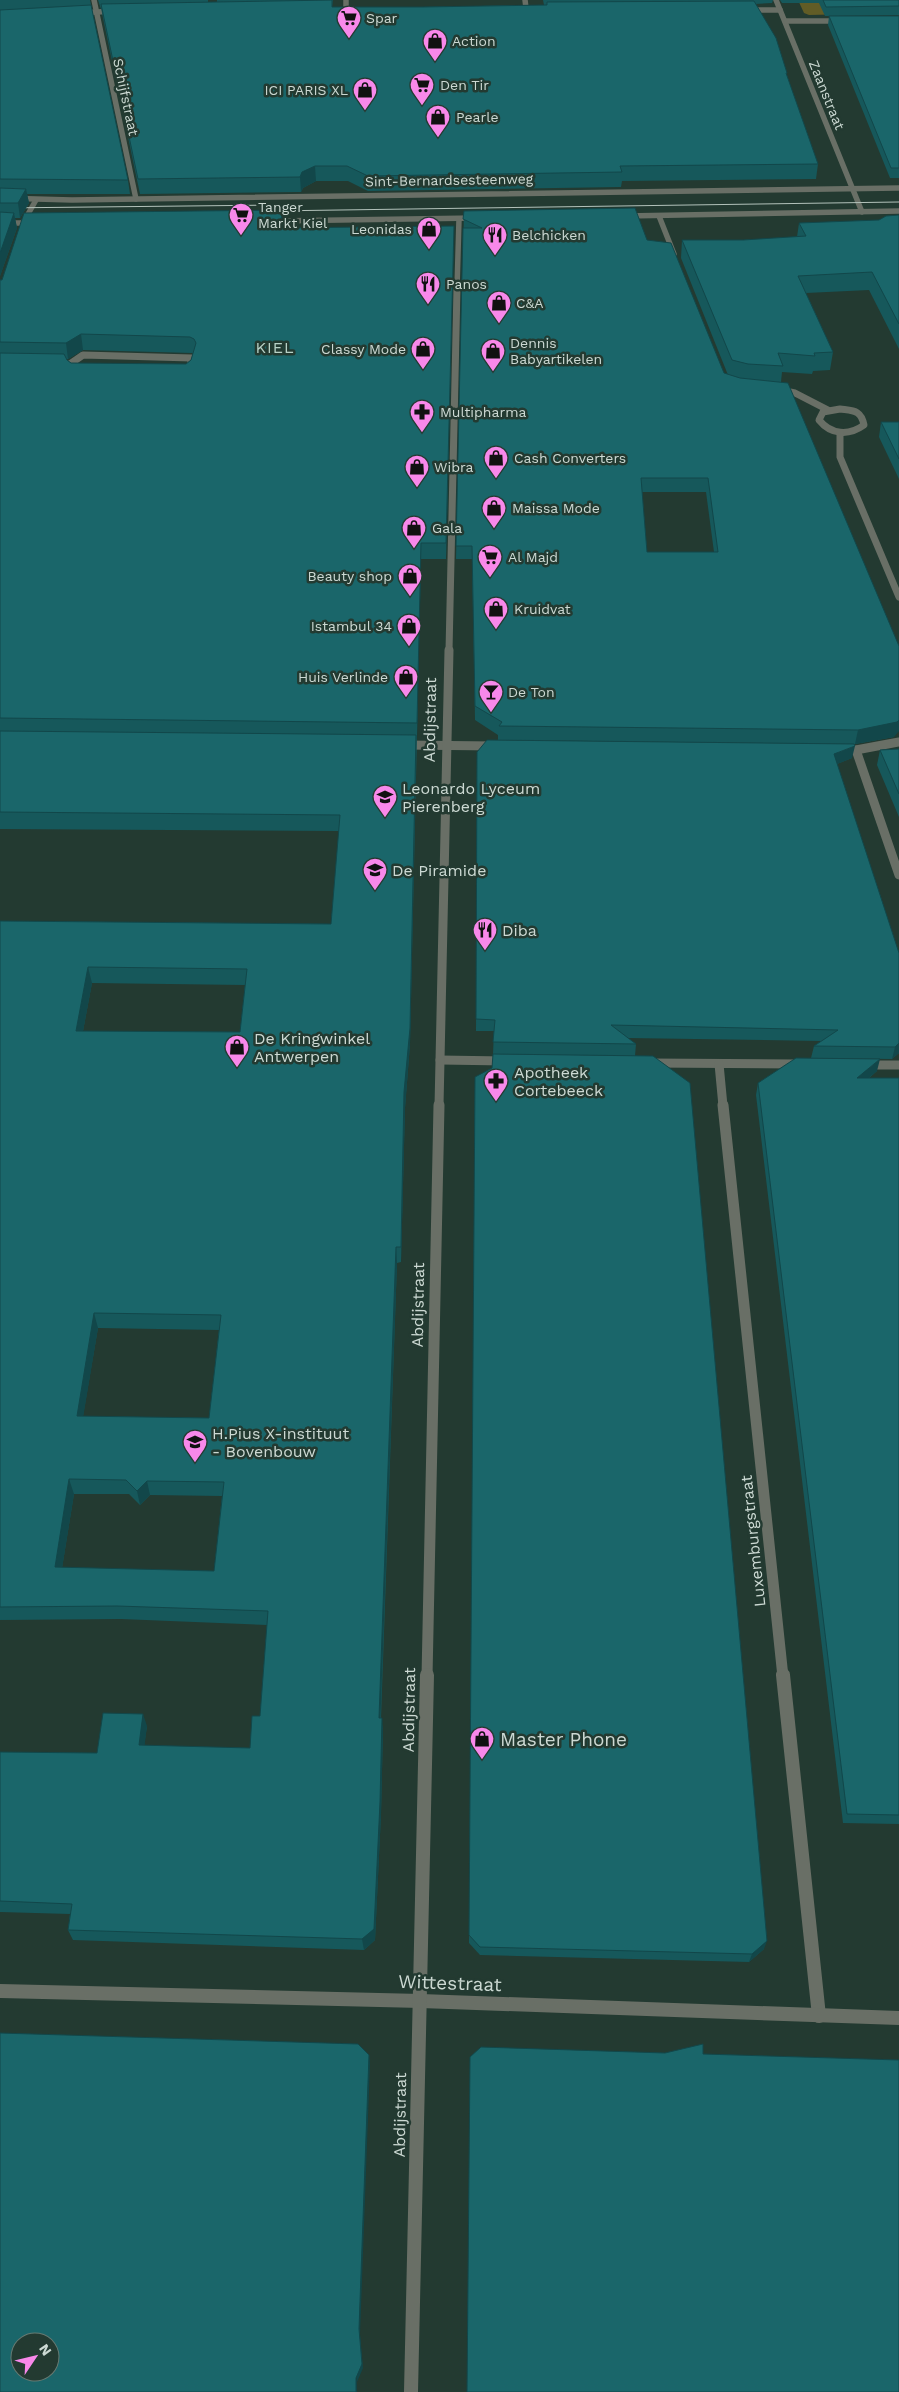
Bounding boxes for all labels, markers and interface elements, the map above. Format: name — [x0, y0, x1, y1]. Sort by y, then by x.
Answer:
supermarket icon: Spar — [336, 5, 362, 39]
place label: Spar — [366, 10, 398, 26]
shop icon: Action — [422, 28, 448, 62]
place label: Action — [452, 33, 496, 49]
street label: Schijfstraat — [110, 57, 142, 137]
street label: Zaanstraat — [806, 58, 848, 132]
supermarket icon: Den Tir — [409, 72, 435, 106]
shop icon: ICI PARIS XL — [352, 77, 378, 111]
place label: Den Tir — [440, 77, 489, 93]
place label: ICI PARIS XL — [264, 82, 348, 98]
shop icon: Pearle — [425, 104, 451, 138]
place label: Pearle — [456, 109, 499, 125]
street label: Sint-Bernardsesteenweg — [365, 171, 534, 189]
place label: Tanger Markt Kiel — [258, 199, 328, 231]
supermarket icon: Tanger Markt Kiel — [228, 202, 254, 236]
shop icon: Leonidas — [416, 216, 442, 250]
place label: Leonidas — [351, 221, 412, 237]
restaurant icon: Belchicken — [482, 222, 508, 256]
place label: Belchicken — [512, 227, 586, 243]
restaurant icon: Panos — [415, 271, 441, 305]
place label: Panos — [446, 276, 487, 292]
shop icon: C&A — [486, 290, 512, 324]
place label: C&A — [516, 295, 544, 311]
place label: Dennis Babyartikelen — [510, 335, 602, 367]
shop icon: Classy Mode — [410, 336, 436, 370]
district label: KIEL — [255, 338, 295, 357]
shop icon: Dennis Babyartikelen — [480, 338, 506, 372]
place label: Classy Mode — [321, 341, 406, 357]
pharmacy icon: Multipharma — [409, 399, 435, 433]
place label: Multipharma — [440, 404, 526, 420]
shop icon: Cash Converters — [483, 445, 509, 479]
place label: Cash Converters — [514, 450, 626, 466]
shop icon: Wibra — [404, 454, 430, 488]
place label: Wibra — [434, 459, 473, 475]
shop icon: Maissa Mode — [481, 495, 507, 529]
place label: Maissa Mode — [512, 500, 600, 516]
shop icon: Gala — [401, 515, 427, 549]
place label: Gala — [432, 520, 462, 536]
supermarket icon: Al Majd — [477, 544, 503, 578]
place label: Al Majd — [508, 549, 558, 565]
shop icon: Beauty shop — [397, 563, 423, 597]
place label: Beauty shop — [307, 568, 392, 584]
shop icon: Kruidvat — [483, 596, 509, 630]
place label: Kruidvat — [514, 601, 571, 617]
shop icon: Istambul 34 — [396, 613, 422, 647]
place label: Istambul 34 — [311, 618, 392, 634]
shop icon: Huis Verlinde — [393, 664, 419, 698]
place label: Huis Verlinde — [298, 669, 388, 685]
street label: Abdijstraat — [420, 677, 440, 763]
bar icon: De Ton — [478, 679, 504, 713]
place label: De Ton — [508, 684, 555, 700]
place label: Leonardo Lyceum Pierenberg — [402, 779, 540, 816]
school or university icon: Leonardo Lyceum Pierenberg — [372, 784, 398, 818]
school or university icon: De Piramide — [362, 857, 388, 891]
place label: De Piramide — [392, 861, 486, 880]
restaurant icon: Diba — [472, 917, 498, 951]
place label: Diba — [502, 921, 537, 940]
place label: De Kringwinkel Antwerpen — [254, 1029, 370, 1066]
shop icon: De Kringwinkel Antwerpen — [224, 1034, 250, 1068]
place label: Apotheek Cortebeeck — [514, 1063, 603, 1100]
pharmacy icon: Apotheek Cortebeeck — [483, 1068, 509, 1102]
street label: Abdijstraat — [408, 1262, 428, 1348]
place label: H.Pius X-instituut - Bovenbouw — [212, 1424, 349, 1461]
school or university icon: H.Pius X-instituut - Bovenbouw — [182, 1429, 208, 1463]
street label: Luxemburgstraat — [737, 1474, 769, 1608]
street label: Abdijstraat — [399, 1667, 419, 1753]
shop icon: Master Phone — [469, 1726, 495, 1760]
place label: Master Phone — [500, 1728, 627, 1751]
street label: Wittestraat — [398, 1970, 502, 1996]
street label: Abdijstraat — [390, 2072, 410, 2158]
north arrow — [10, 2332, 60, 2382]
text: N — [36, 2341, 55, 2358]

